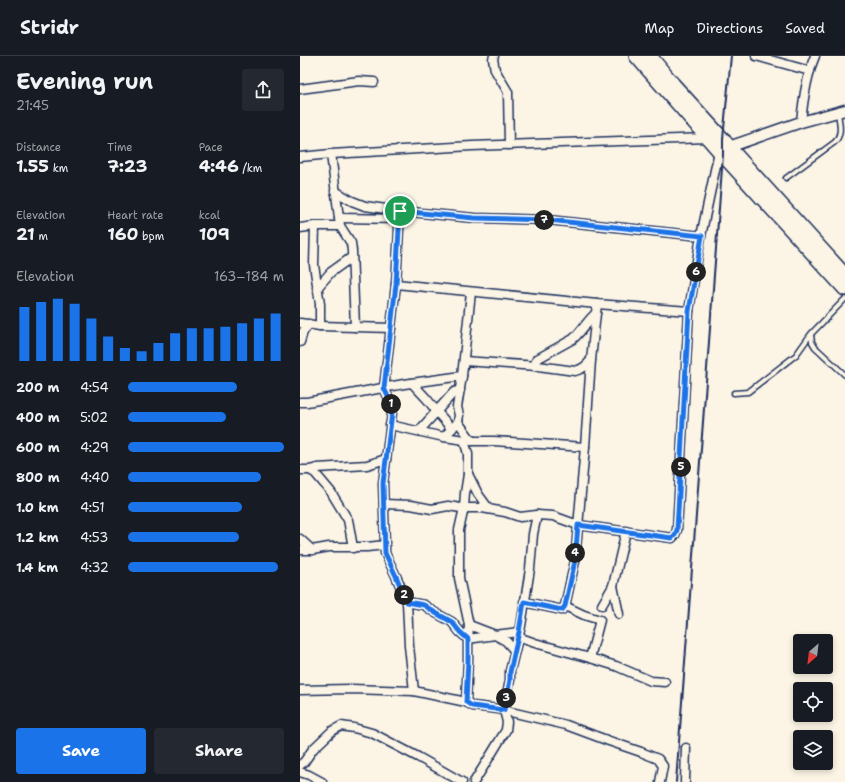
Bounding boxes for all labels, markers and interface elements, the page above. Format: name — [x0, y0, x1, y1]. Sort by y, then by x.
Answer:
text: Stridr — [20, 15, 79, 40]
text: Map — [645, 19, 675, 37]
text: Directions — [697, 19, 763, 37]
text: Saved — [785, 19, 825, 37]
text: Evening run — [16, 67, 153, 96]
button: share — [242, 69, 284, 111]
text: 21:45 — [16, 97, 49, 114]
text: Distance — [16, 140, 61, 155]
text: Time — [107, 140, 133, 155]
text: Pace — [199, 140, 223, 155]
text: 1.55 — [16, 155, 49, 177]
text: 7:23 — [107, 155, 147, 177]
text: 4:46 — [199, 155, 239, 177]
text: km — [49, 161, 68, 176]
text: /km — [239, 161, 262, 176]
pin — [383, 194, 417, 228]
icon: arrive — [389, 200, 411, 222]
text: Elevation — [16, 208, 65, 223]
text: Heart rate — [107, 208, 163, 223]
text: kcal — [199, 208, 220, 223]
pin: 7 — [534, 210, 554, 230]
text: 7 — [540, 212, 548, 227]
text: 21 — [16, 223, 35, 245]
text: 160 — [107, 223, 138, 245]
text: 109 — [199, 223, 230, 245]
text: m — [35, 229, 48, 244]
text: bpm — [138, 229, 164, 244]
pin: 6 — [686, 262, 706, 282]
text: 6 — [692, 264, 700, 279]
text: Elevation — [16, 268, 74, 285]
text: 163–184 m — [214, 268, 284, 285]
text: 200 m — [16, 379, 59, 396]
text: 4:54 — [80, 379, 109, 396]
pin: 1 — [381, 394, 401, 414]
text: 1 — [388, 396, 394, 411]
text: 400 m — [16, 409, 60, 426]
text: 5:02 — [80, 409, 108, 426]
text: 600 m — [16, 439, 60, 456]
text: 4:29 — [80, 439, 109, 456]
pin: 5 — [671, 457, 691, 477]
text: 5 — [678, 459, 684, 474]
text: 800 m — [16, 469, 60, 486]
text: 4:40 — [80, 469, 109, 486]
text: 1.0 km — [16, 499, 58, 516]
text: 4:51 — [80, 499, 105, 516]
text: 1.2 km — [16, 529, 59, 546]
text: 4:53 — [80, 529, 108, 546]
pin: 4 — [565, 543, 585, 563]
text: 4 — [571, 545, 579, 560]
text: 1.4 km — [16, 559, 58, 576]
text: 4:32 — [80, 559, 109, 576]
pin: 2 — [394, 585, 414, 605]
text: 2 — [400, 587, 408, 602]
north arrow — [793, 634, 833, 674]
map controls — [793, 634, 833, 770]
button: locate — [793, 682, 833, 722]
pin: 3 — [496, 688, 516, 708]
text: 3 — [502, 690, 510, 705]
button: Save — [16, 728, 146, 774]
button: Share — [154, 728, 284, 774]
button: layers — [793, 730, 833, 770]

